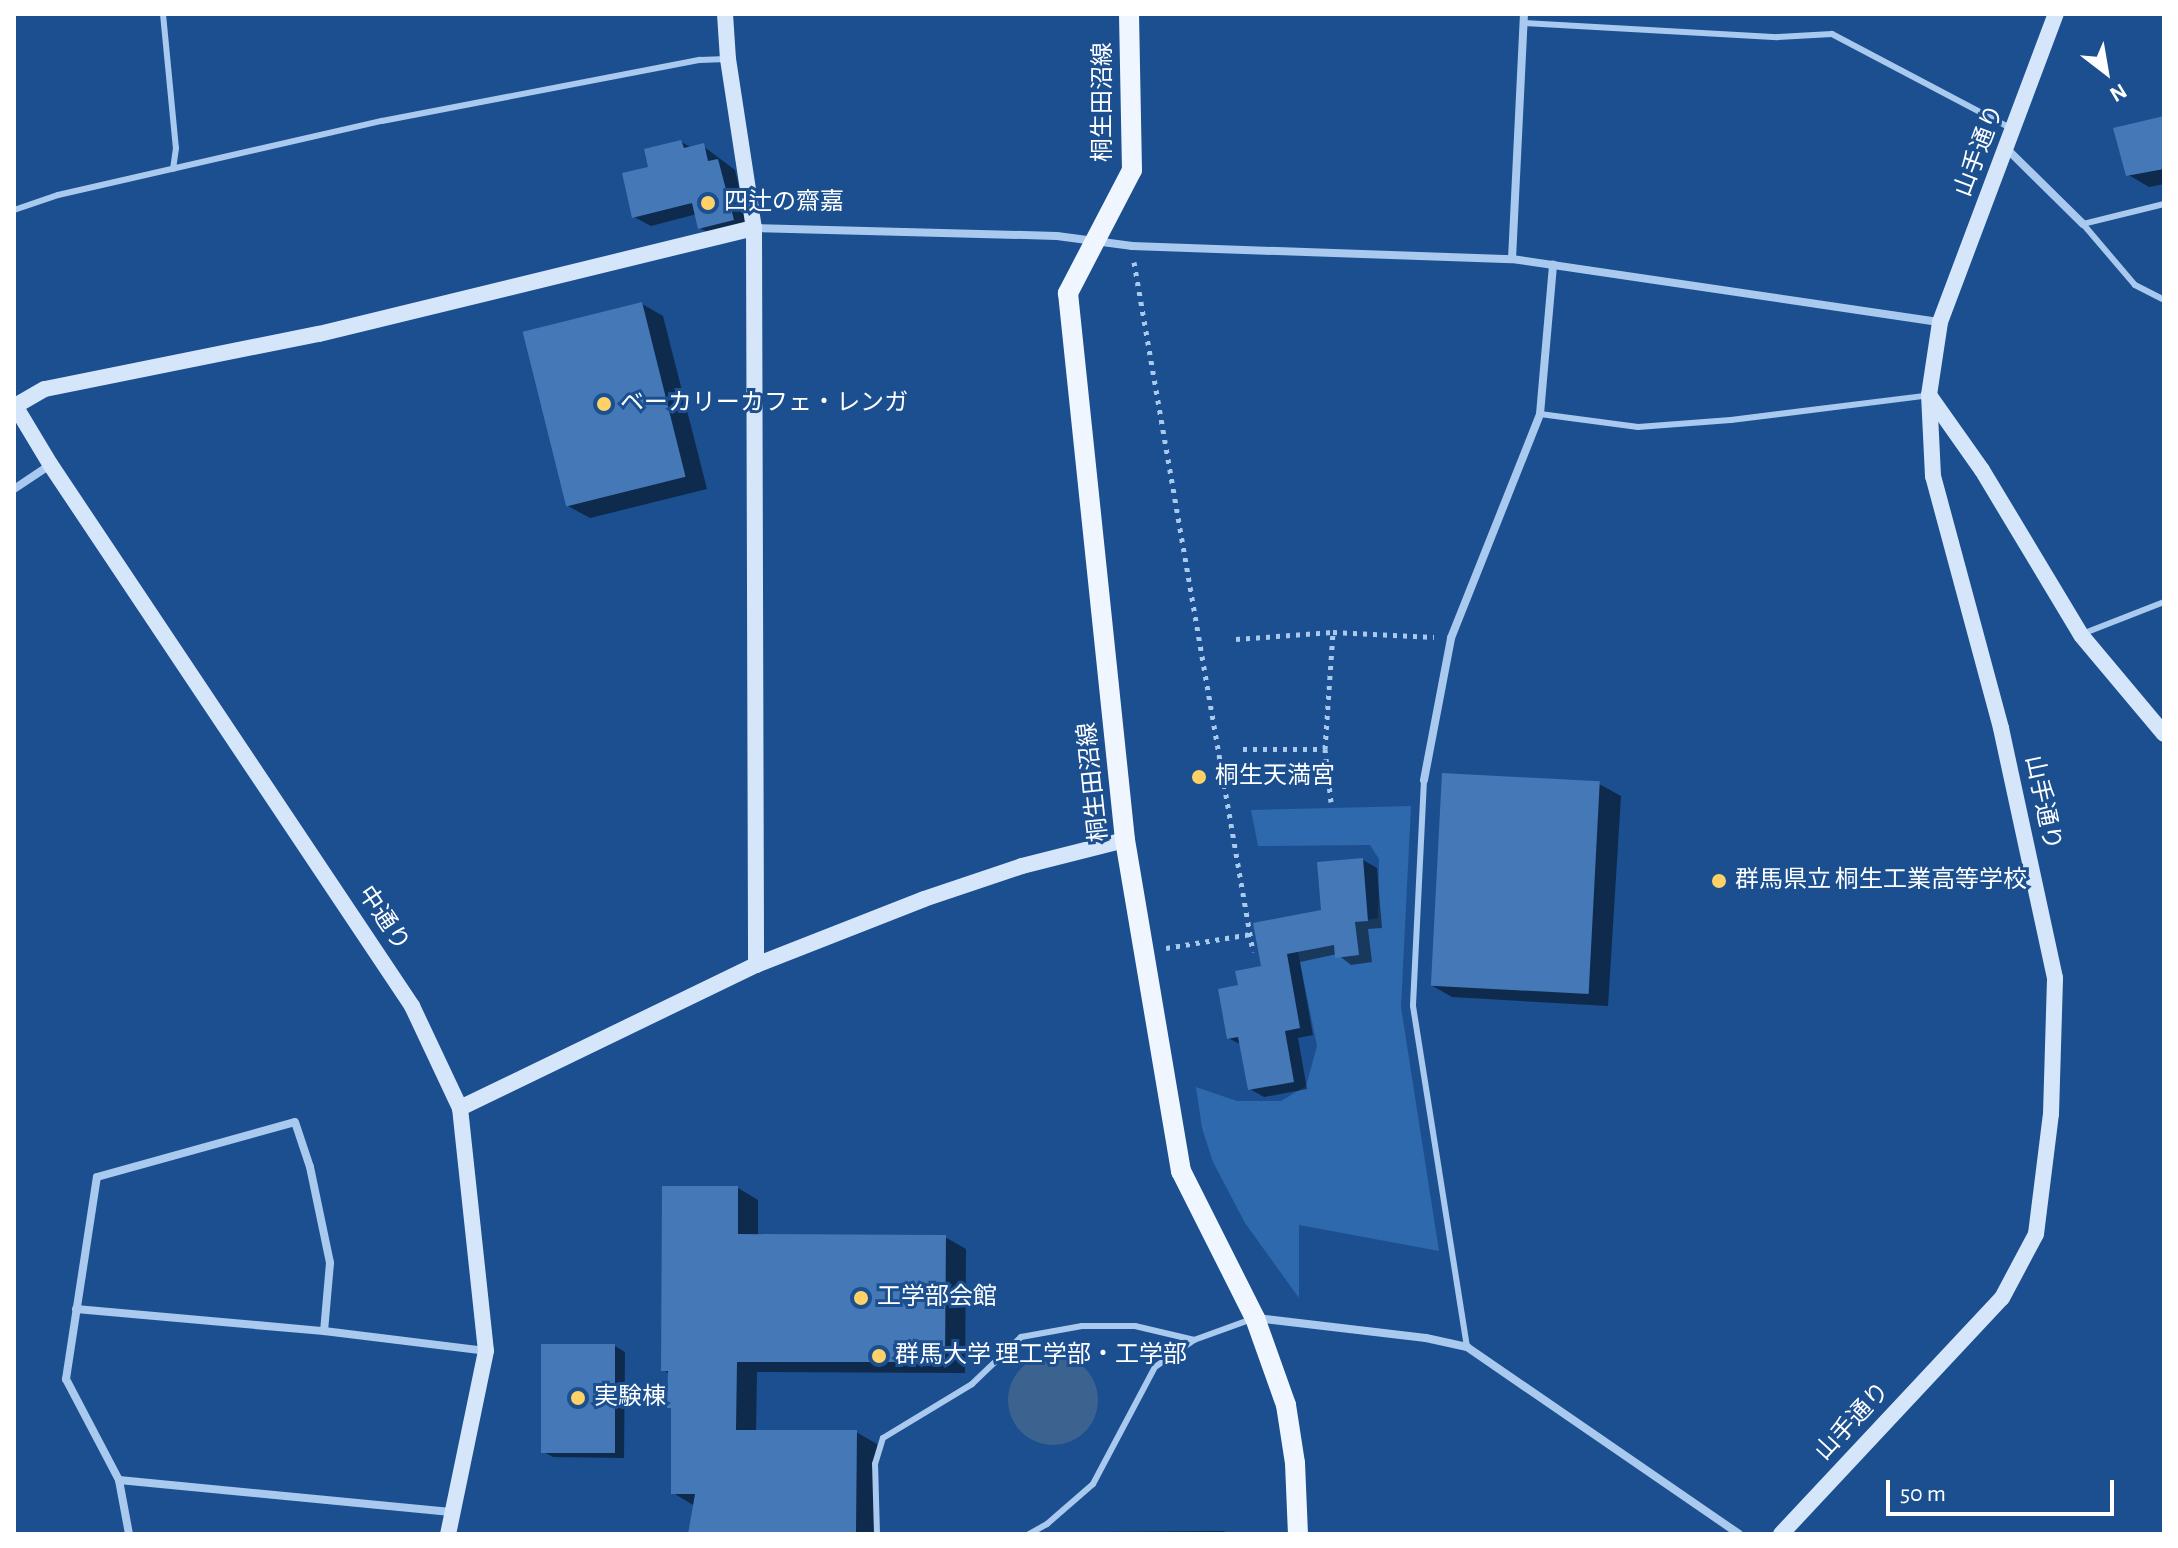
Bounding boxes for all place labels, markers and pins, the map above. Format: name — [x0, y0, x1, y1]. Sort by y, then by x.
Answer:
place label: 四辻の齋嘉 — [724, 189, 844, 217]
marker: 四辻の齋嘉 — [699, 194, 717, 212]
place label: ベーカリーカフェ・レンガ — [620, 390, 908, 418]
marker: ベーカリーカフェ・レンガ — [595, 395, 613, 413]
place label: 桐生天満宮 — [1215, 763, 1335, 791]
marker: 桐生天満宮 — [1190, 768, 1208, 786]
place label: 群馬県立 桐生工業高等学校 — [1735, 867, 2027, 895]
marker: 群馬県立 桐生工業高等学校 — [1710, 872, 1728, 890]
place label: 工学部会館 — [877, 1284, 997, 1312]
marker: 工学部会館 — [852, 1289, 870, 1307]
place label: 群馬大学 理工学部・工学部 — [895, 1342, 1187, 1370]
marker: 群馬大学 理工学部・工学部 — [870, 1347, 888, 1365]
place label: 実験棟 — [594, 1384, 666, 1412]
marker: 実験棟 — [569, 1389, 587, 1407]

